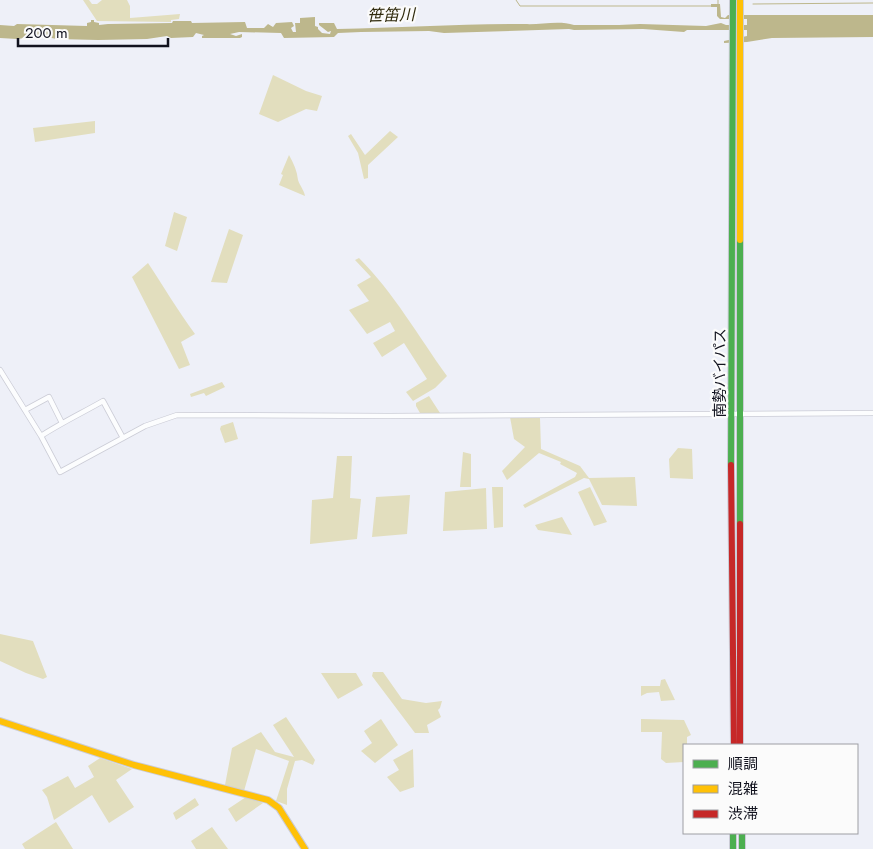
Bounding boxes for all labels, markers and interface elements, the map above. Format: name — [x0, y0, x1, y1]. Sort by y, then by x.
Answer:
water label: 笹笛川 — [367, 3, 417, 27]
scale bar — [18, 15, 168, 47]
text: 200 m — [25, 22, 68, 44]
street label: 南勢バイパス — [709, 328, 731, 418]
legend — [683, 744, 858, 834]
text: 順調 — [728, 753, 758, 775]
text: 混雑 — [728, 778, 758, 800]
text: 渋滞 — [728, 803, 758, 825]

